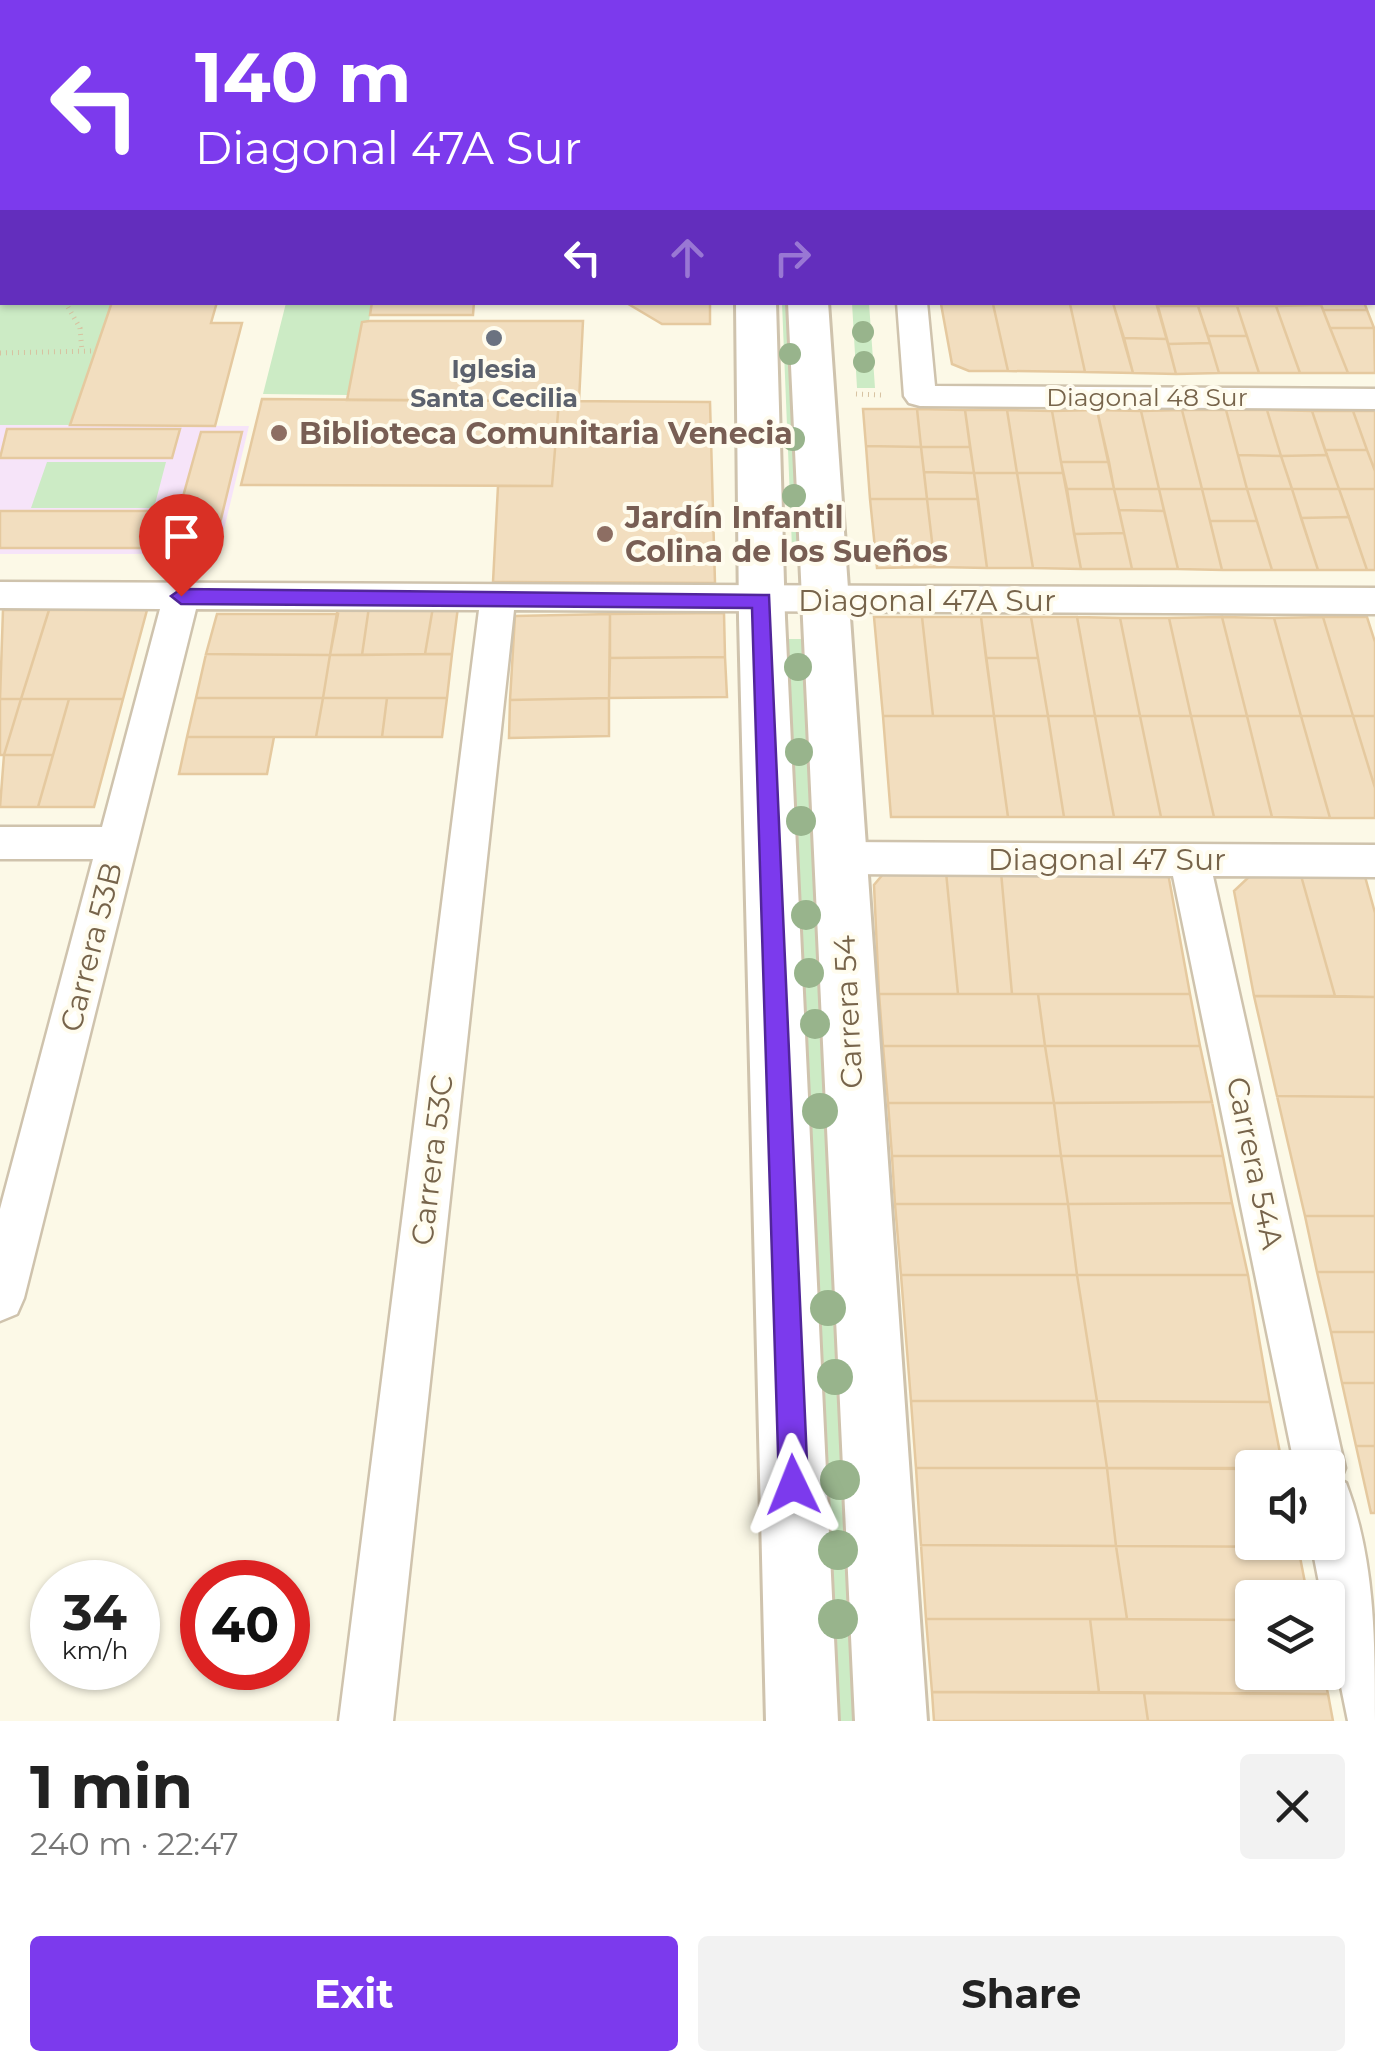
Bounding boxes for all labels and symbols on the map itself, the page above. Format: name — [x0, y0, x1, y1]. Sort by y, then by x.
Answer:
marker: Iglesia Santa Cecilia — [483, 327, 505, 349]
place label: Iglesia Santa Cecilia — [410, 354, 578, 413]
street label: Diagonal 48 Sur — [1046, 382, 1248, 412]
place label: Biblioteca Comunitaria Venecia — [299, 415, 793, 452]
marker: Biblioteca Comunitaria Venecia — [268, 422, 290, 444]
pin — [139, 494, 224, 597]
place label: Jardín Infantil Colina de los Sueños — [624, 499, 948, 570]
marker: Jardín Infantil Colina de los Sueños — [594, 523, 616, 545]
street label: Diagonal 47A Sur — [798, 582, 1056, 619]
street label: Diagonal 47 Sur — [988, 841, 1226, 878]
street label: Carrera 53B — [52, 859, 130, 1035]
street label: Carrera 54 — [826, 934, 870, 1090]
street label: Carrera 53C — [403, 1073, 461, 1247]
street label: Carrera 54A — [1219, 1074, 1291, 1253]
position arrow — [741, 1433, 845, 1537]
speed limit sign: 40 — [180, 1560, 310, 1690]

